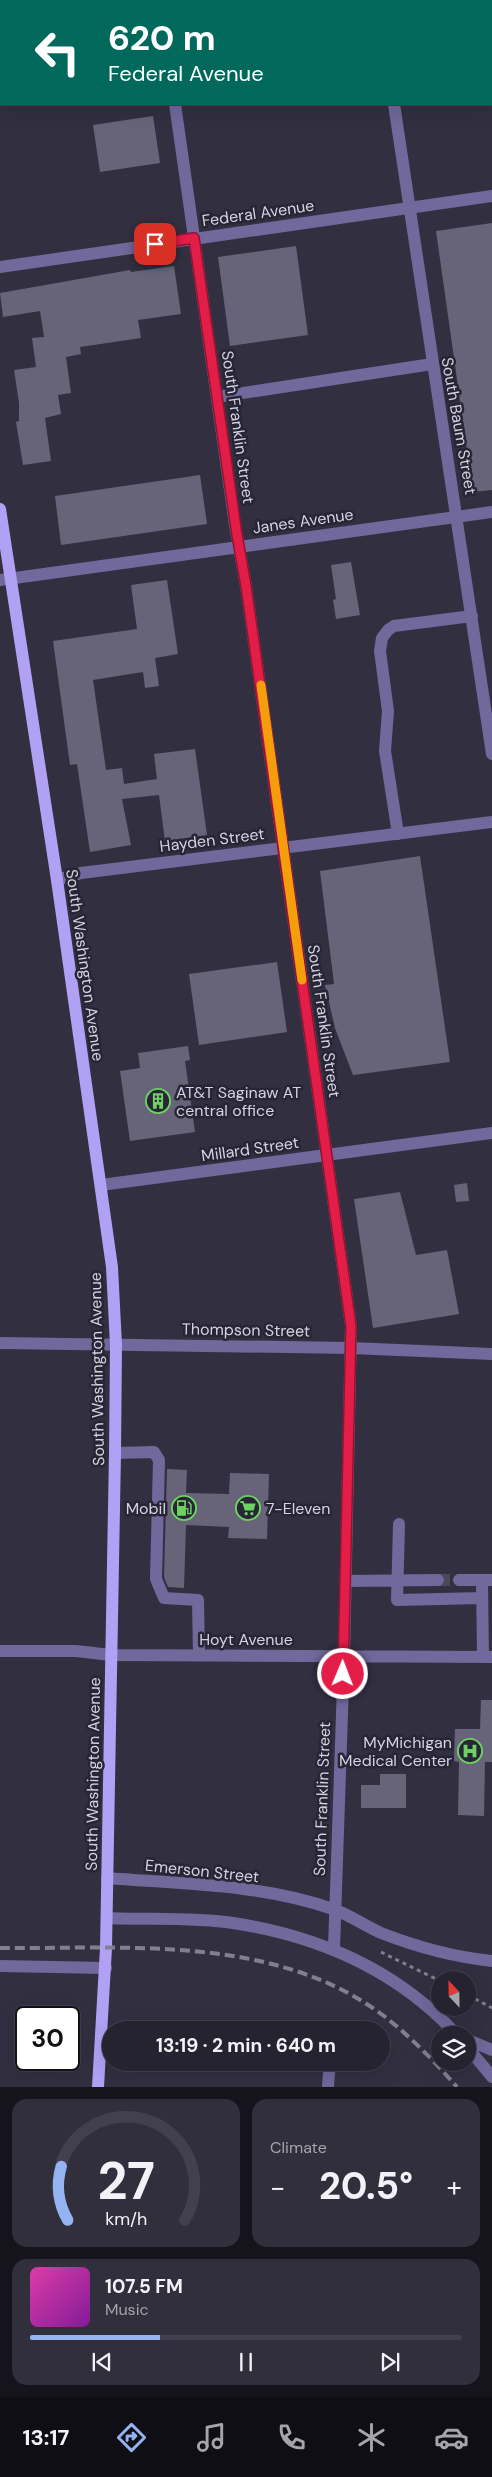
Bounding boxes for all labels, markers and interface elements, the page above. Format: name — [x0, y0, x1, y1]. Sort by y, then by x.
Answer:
text: 620 m — [108, 15, 216, 61]
icon: left — [25, 20, 90, 85]
text: Federal Avenue — [108, 59, 264, 88]
street label: Federal Avenue — [200, 195, 316, 231]
pin — [134, 223, 176, 265]
icon: arrive — [141, 230, 169, 258]
street label: South Franklin Street — [217, 349, 259, 505]
street label: South Baum Street — [437, 356, 481, 496]
street label: Janes Avenue — [251, 504, 355, 538]
street label: Hayden Street — [158, 823, 266, 857]
street label: South Washington Avenue — [61, 868, 109, 1062]
street label: South Franklin Street — [303, 943, 345, 1099]
place label: AT&T Saginaw AT central office — [176, 1082, 301, 1121]
building icon: AT&T Saginaw AT central office — [145, 1088, 171, 1114]
street label: Millard Street — [200, 1132, 300, 1166]
street label: South Washington Avenue — [85, 1272, 109, 1466]
street label: Thompson Street — [182, 1318, 310, 1342]
fuel station icon: Mobil — [171, 1495, 197, 1521]
supermarket icon: 7-Eleven — [235, 1495, 261, 1521]
place label: Mobil — [126, 1498, 166, 1519]
place label: 7-Eleven — [266, 1498, 330, 1519]
street label: Hoyt Avenue — [199, 1629, 293, 1650]
position arrow — [316, 1647, 368, 1699]
street label: South Washington Avenue — [81, 1677, 105, 1871]
street label: South Franklin Street — [309, 1722, 335, 1876]
place label: MyMichigan Medical Center — [339, 1732, 452, 1771]
hospital icon: MyMichigan Medical Center — [457, 1738, 483, 1764]
street label: Emerson Street — [144, 1855, 260, 1887]
north arrow — [431, 1971, 476, 2016]
map controls — [431, 1971, 476, 2071]
speed limit sign: 30 — [15, 2006, 80, 2071]
button: layers — [431, 2026, 476, 2071]
text: 13:19 · 2 min · 640 m — [156, 2033, 336, 2058]
text: Climate — [270, 2137, 327, 2158]
text: 27 — [97, 2147, 155, 2215]
text: 20.5° — [319, 2161, 413, 2211]
text: − — [270, 2169, 285, 2206]
text: + — [447, 2169, 462, 2206]
text: km/h — [105, 2207, 147, 2231]
text: 107.5 FM — [105, 2274, 183, 2299]
text: Music — [105, 2299, 149, 2320]
icon: previous — [88, 2348, 116, 2376]
icon: pause — [232, 2348, 260, 2376]
icon: next — [376, 2348, 404, 2376]
icon: directions — [114, 2420, 149, 2455]
icon: music — [194, 2420, 229, 2455]
icon: phone — [274, 2420, 309, 2455]
icon: climate — [354, 2420, 389, 2455]
icon: car — [434, 2420, 469, 2455]
text: 13:17 — [23, 2423, 69, 2452]

